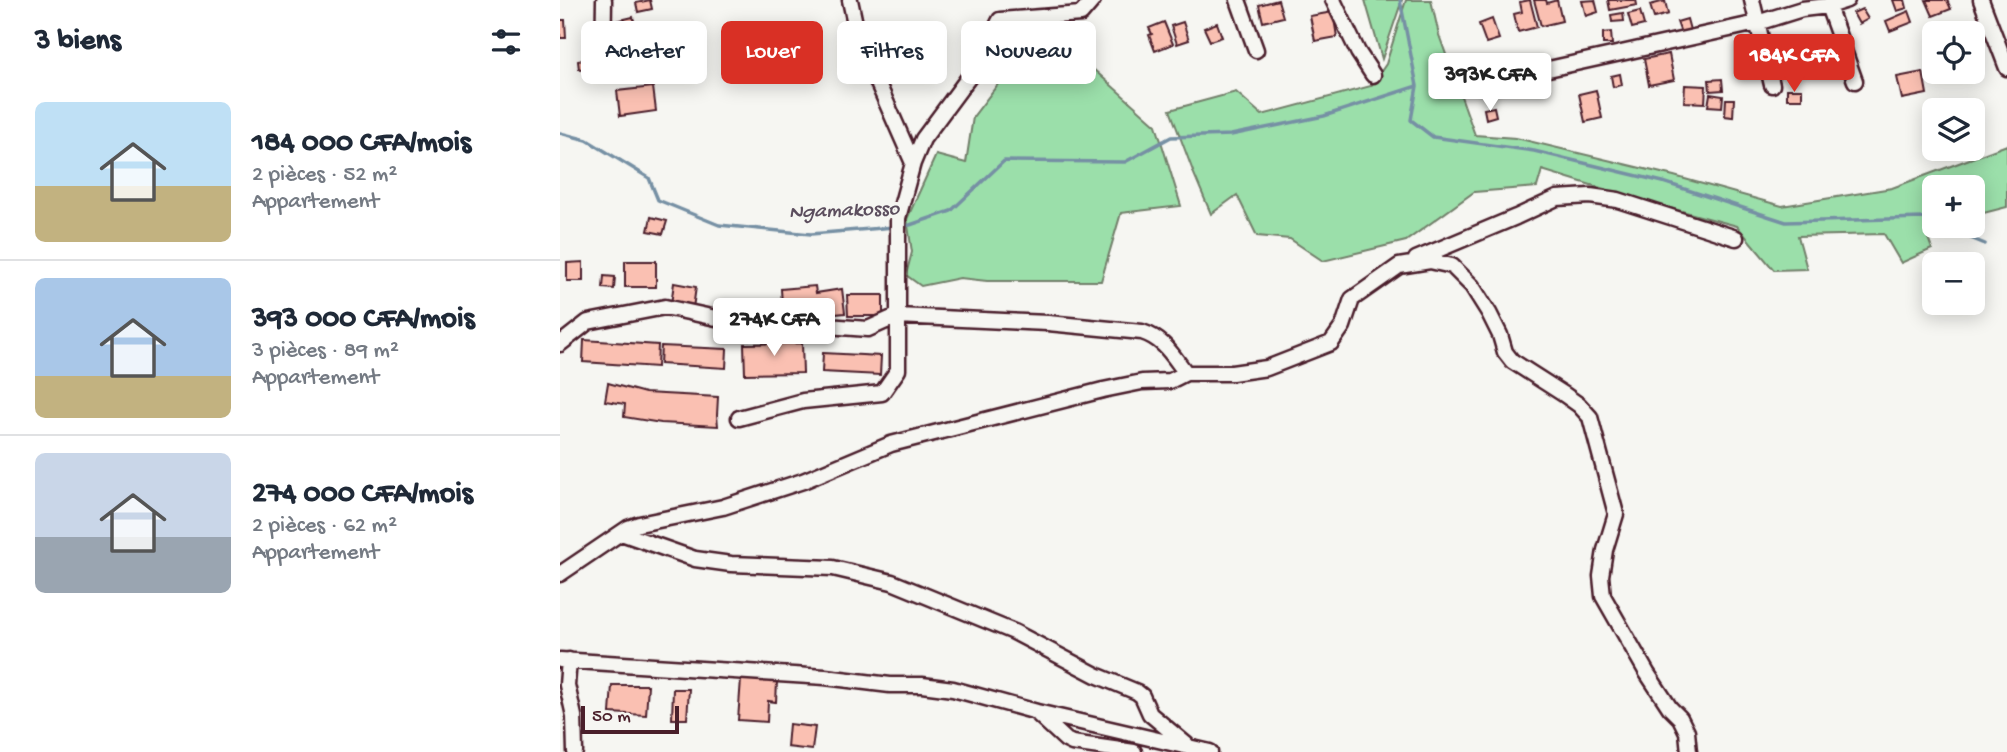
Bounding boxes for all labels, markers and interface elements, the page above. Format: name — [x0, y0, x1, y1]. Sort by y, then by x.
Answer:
chip: Acheter — [581, 21, 707, 84]
chip: Louer — [721, 21, 823, 84]
chip: Filtres — [837, 21, 947, 84]
chip: Nouveau — [961, 21, 1096, 84]
map controls — [1922, 21, 1985, 315]
button: locate — [1922, 21, 1985, 84]
icon: filters — [487, 23, 525, 61]
text: 3 biens — [35, 25, 121, 60]
pin: 184K CFA — [1722, 34, 1866, 94]
text: 184K CFA — [1750, 43, 1838, 70]
pin: 393K CFA — [1418, 54, 1562, 113]
text: 393K CFA — [1444, 62, 1536, 89]
button: layers — [1922, 98, 1985, 161]
text: 184 000 CFA/mois — [252, 127, 471, 162]
icon: home — [91, 130, 175, 214]
text: 2 pièces · 52 m² — [252, 162, 397, 189]
button: + — [1922, 175, 1985, 238]
text: Appartement — [252, 189, 379, 216]
water label: Ngamakosso — [788, 198, 901, 226]
button: − — [1922, 252, 1985, 315]
pin: 274K CFA — [702, 298, 846, 358]
text: 393 000 CFA/mois — [252, 303, 474, 338]
icon: home — [91, 306, 175, 390]
text: 274K CFA — [729, 307, 819, 334]
text: 3 pièces · 89 m² — [252, 338, 399, 365]
text: Appartement — [252, 365, 379, 392]
text: 274 000 CFA/mois — [252, 478, 473, 513]
icon: home — [91, 481, 175, 565]
text: 2 pièces · 62 m² — [252, 513, 397, 540]
text: Appartement — [252, 540, 379, 567]
scale bar — [581, 703, 679, 735]
text: 50 m — [592, 706, 631, 729]

